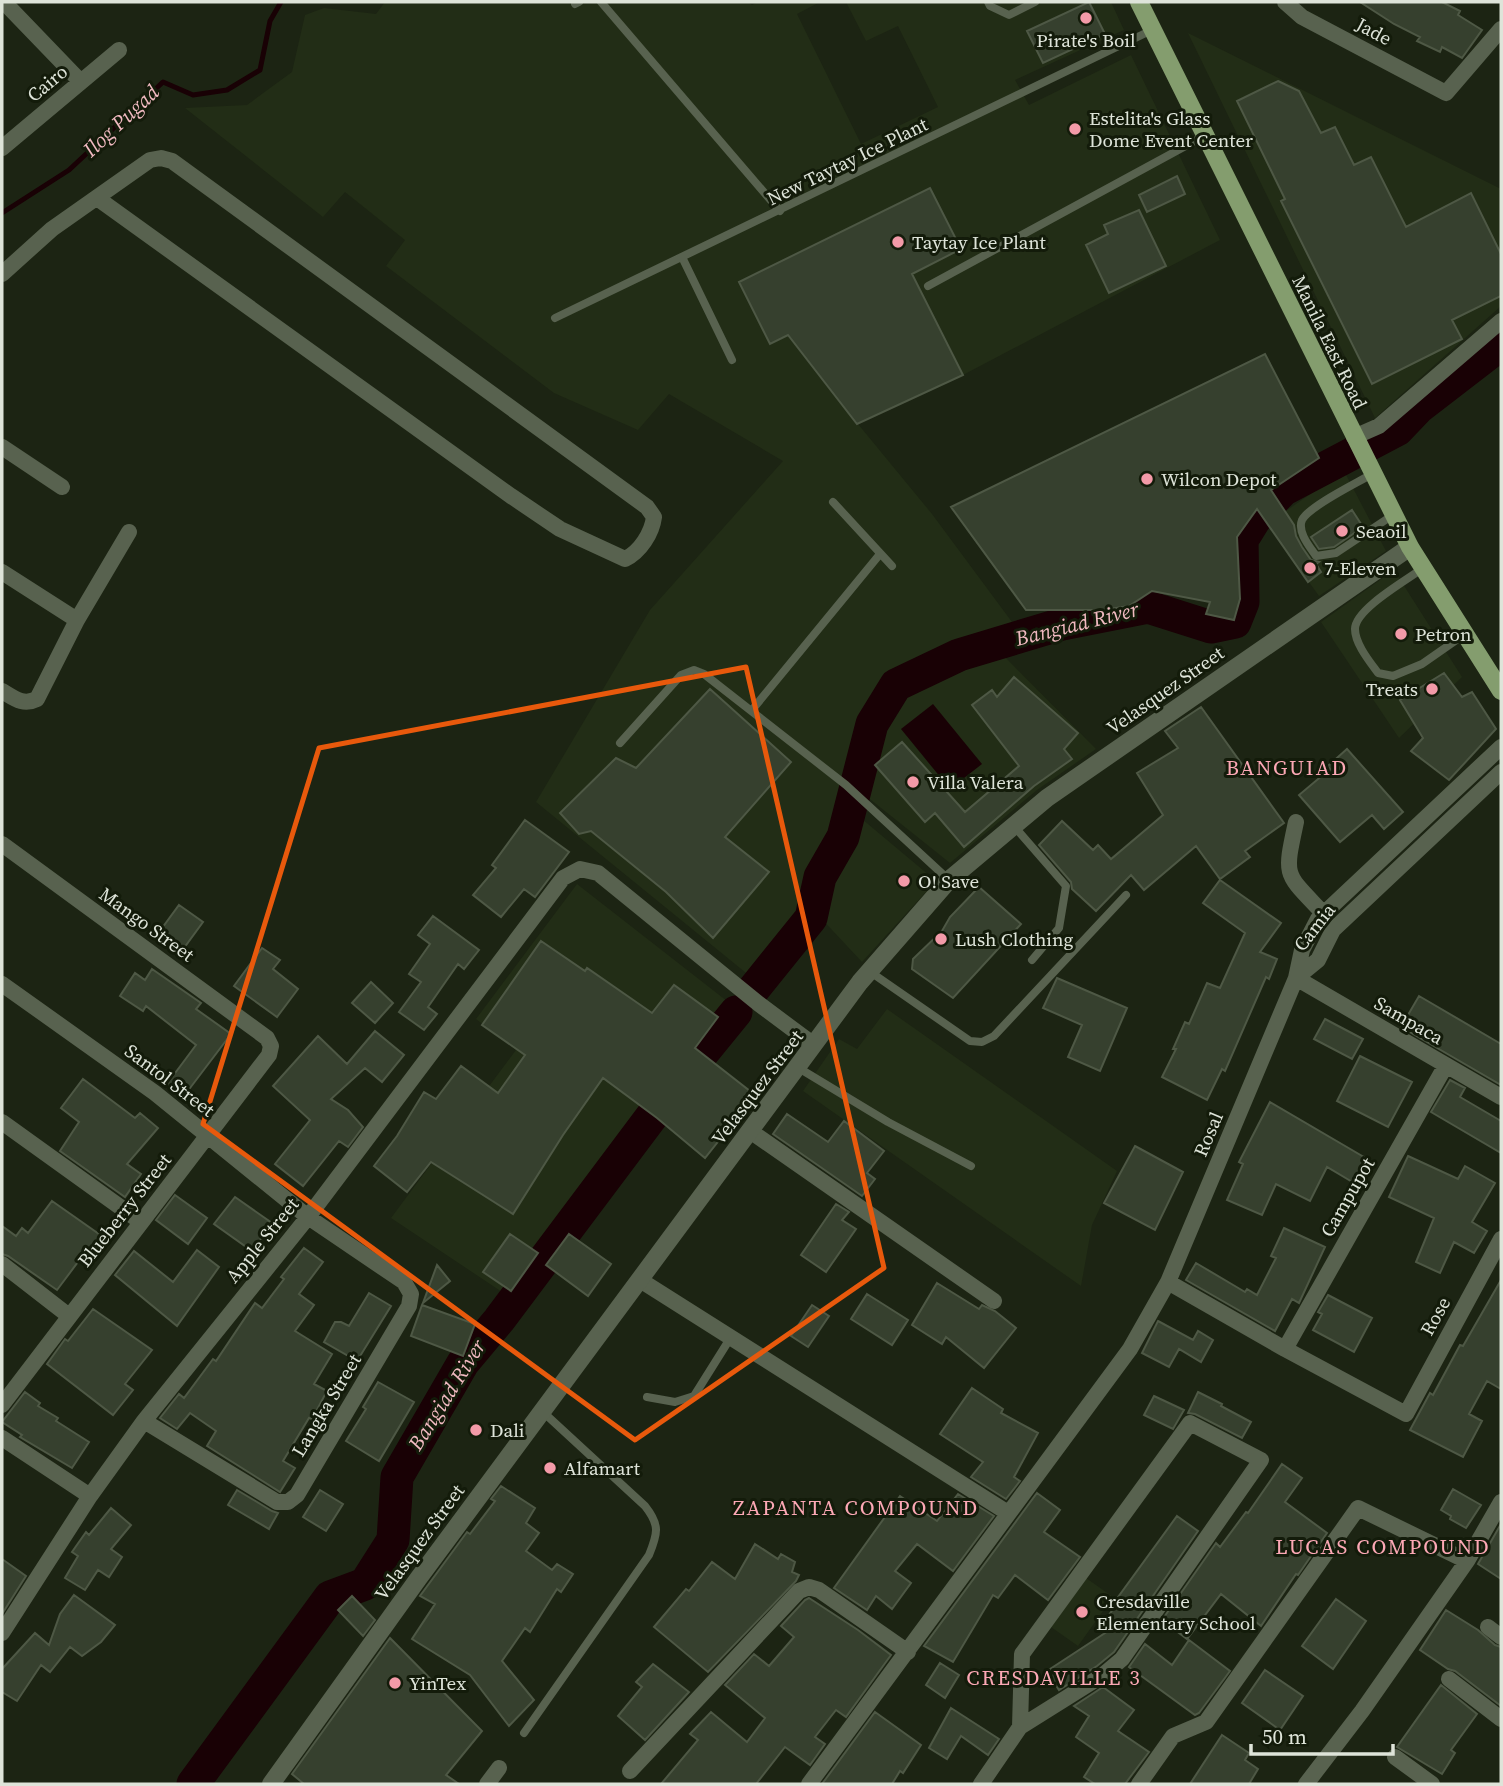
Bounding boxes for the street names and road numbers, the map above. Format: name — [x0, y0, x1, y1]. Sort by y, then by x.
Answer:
street label: Jade — [1351, 10, 1396, 51]
street label: Cairo — [21, 58, 73, 108]
street label: New Taytay Ice Plant — [762, 110, 932, 211]
street label: Manila East Road — [1286, 271, 1374, 414]
street label: Velasquez Street — [1101, 639, 1230, 740]
street label: Mango Street — [94, 881, 200, 968]
street label: Camia — [1287, 897, 1341, 956]
street label: Sampaca — [1370, 990, 1449, 1050]
street label: Velasquez Street — [705, 1024, 809, 1150]
street label: Santol Street — [120, 1038, 221, 1123]
street label: Rosal — [1187, 1107, 1229, 1160]
street label: Blueberry Street — [71, 1147, 177, 1272]
street label: Campupot — [1314, 1152, 1381, 1241]
street label: Apple Street — [220, 1191, 305, 1288]
street label: Rose — [1414, 1292, 1456, 1340]
street label: Langka Street — [285, 1348, 367, 1461]
street label: Velasquez Street — [368, 1478, 470, 1605]

